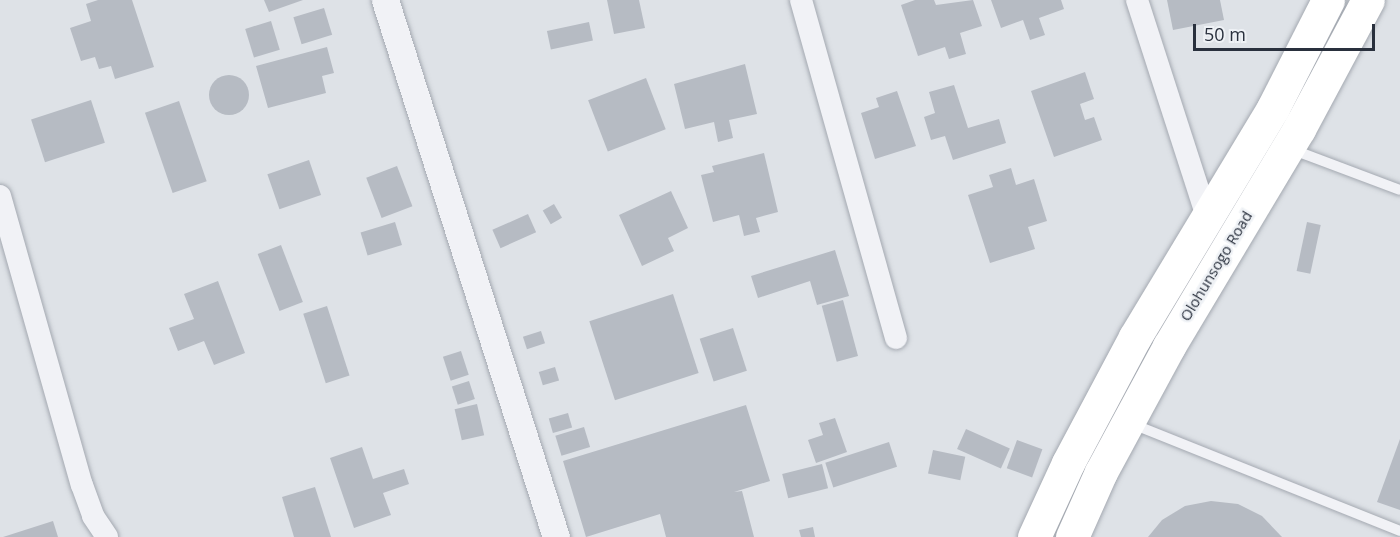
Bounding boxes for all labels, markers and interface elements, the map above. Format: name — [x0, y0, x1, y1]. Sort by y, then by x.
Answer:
scale bar — [1196, 12, 1378, 50]
text: 50 m — [1204, 22, 1246, 46]
street label: Olohunsogo Road — [1176, 208, 1256, 324]

